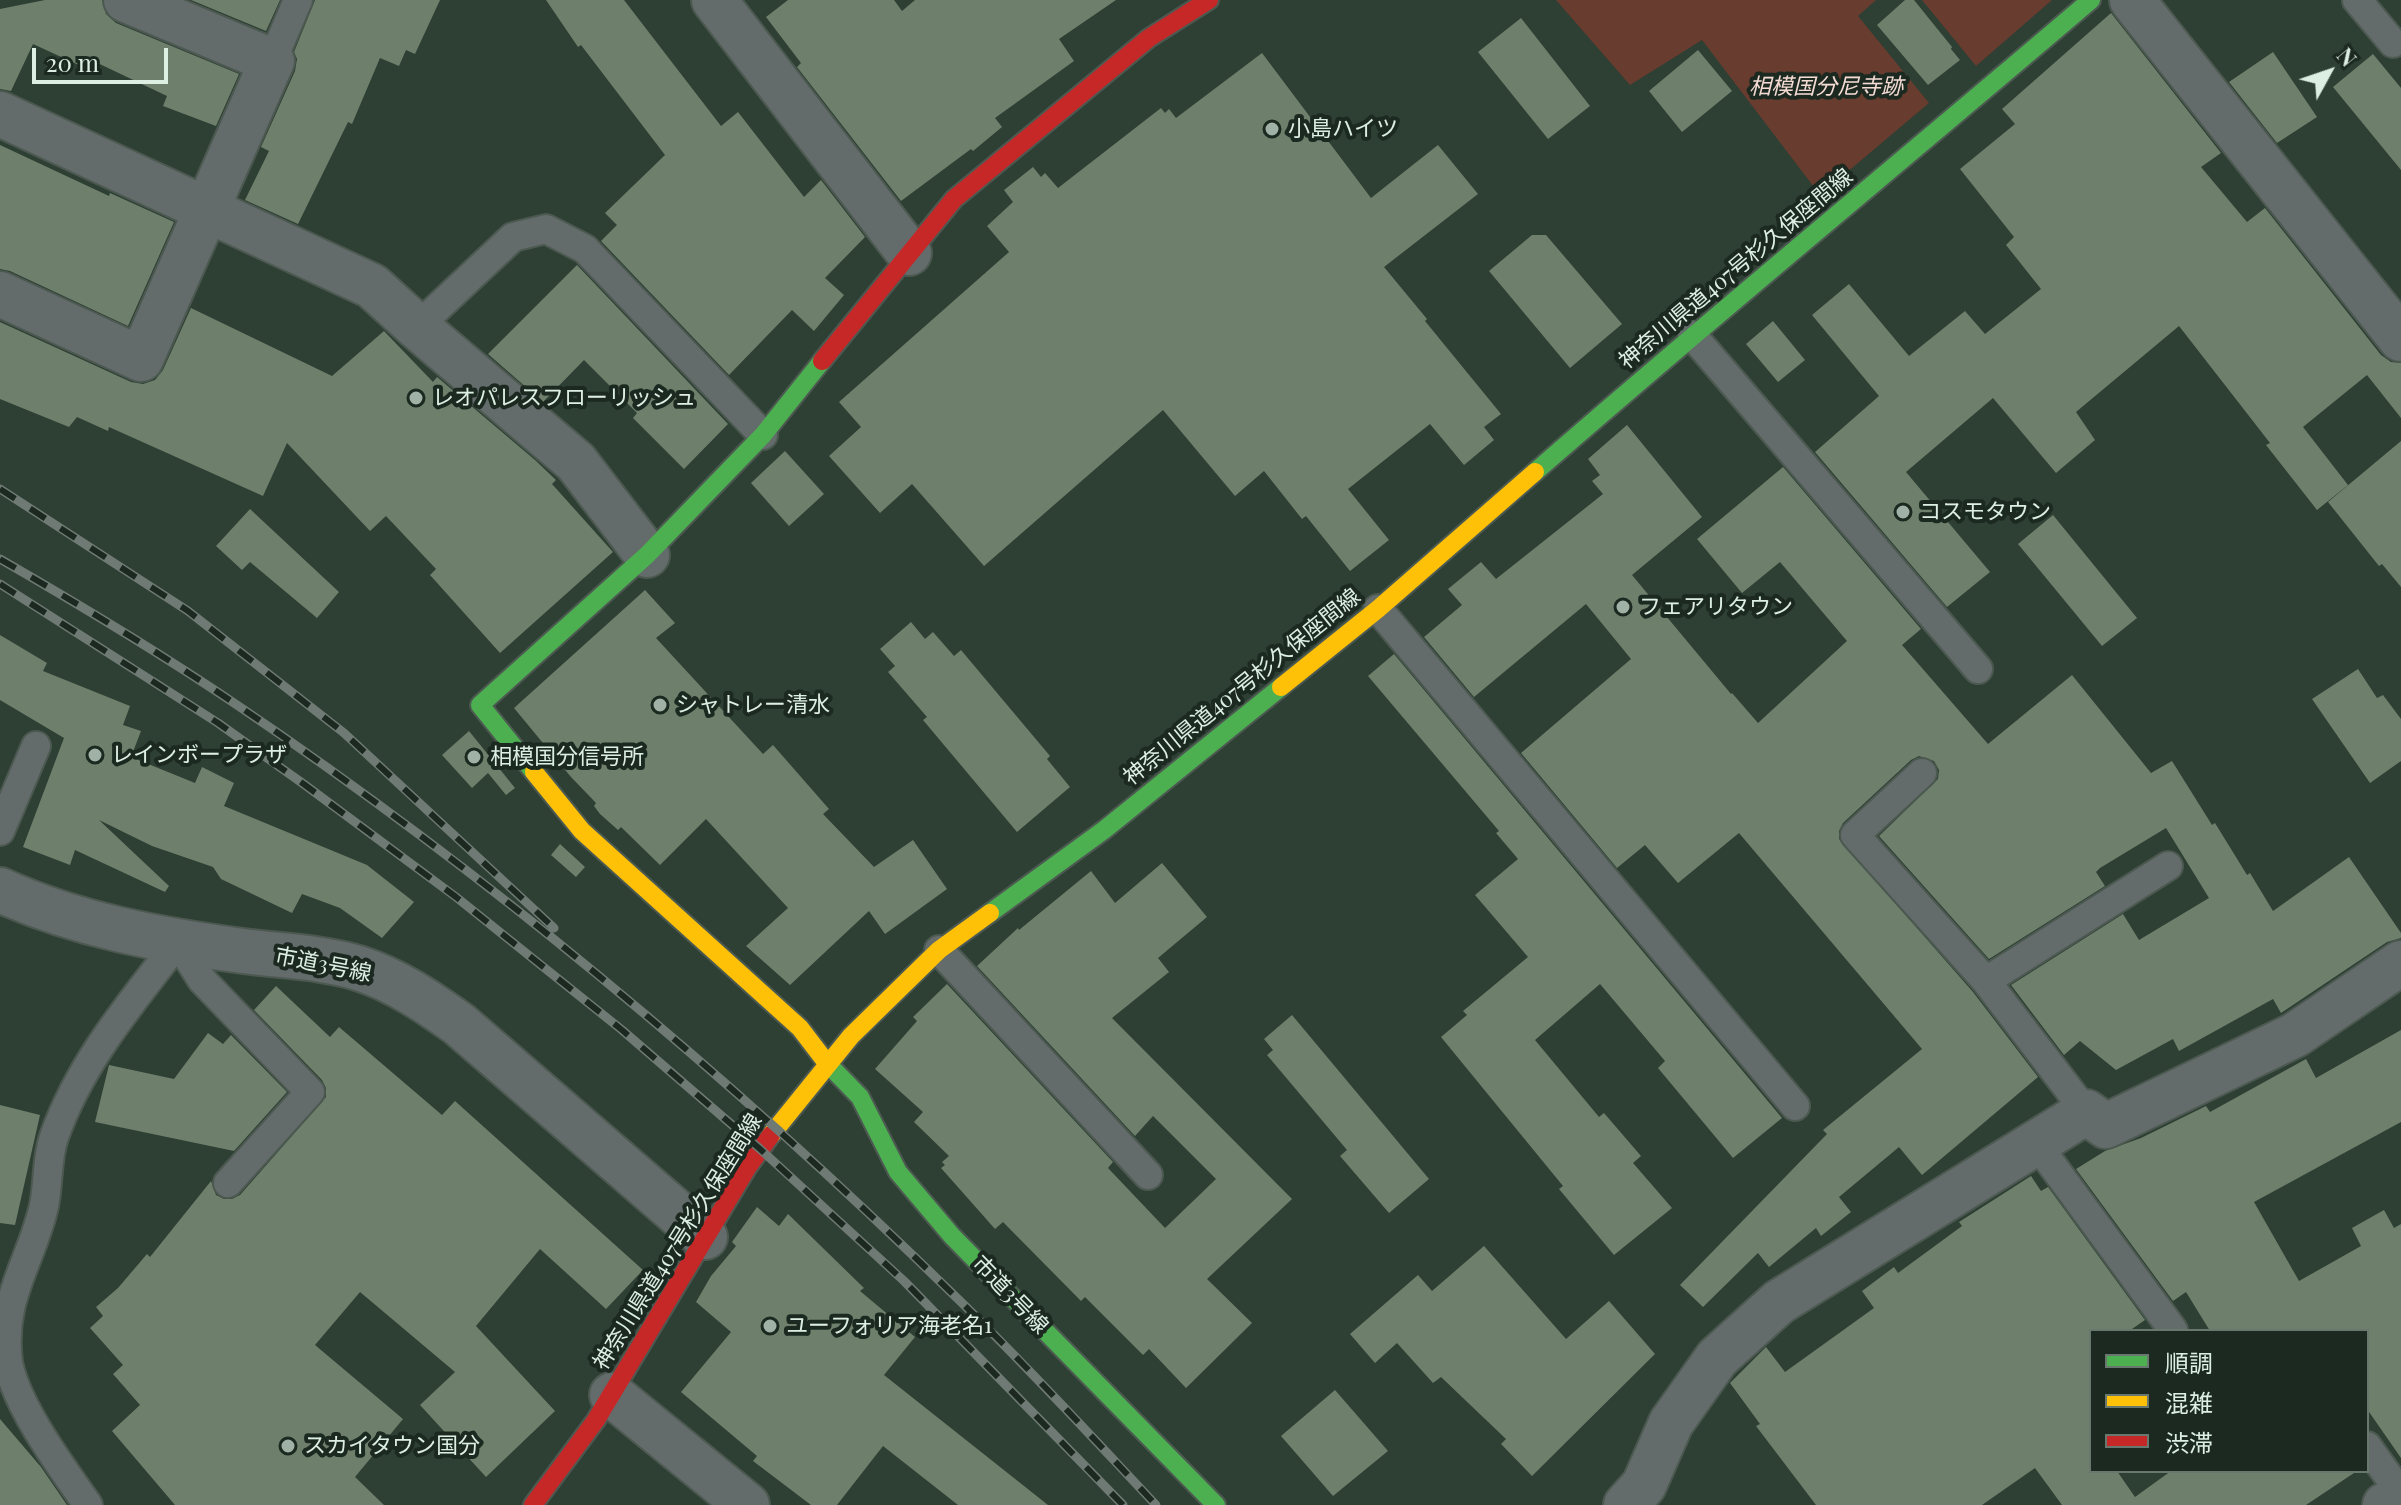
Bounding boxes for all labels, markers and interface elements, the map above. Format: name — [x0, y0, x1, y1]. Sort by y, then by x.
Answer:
scale bar — [36, 32, 172, 82]
north arrow — [2289, 32, 2369, 112]
text: N — [2331, 41, 2364, 72]
text: 20 m — [46, 46, 99, 78]
park label: 相模国分尼寺跡 — [1749, 74, 1903, 100]
place label: 小島ハイツ — [1288, 116, 1398, 142]
marker: 小島ハイツ — [1263, 120, 1281, 138]
street label: 神奈川県道407号杉久保座間線 — [1614, 163, 1858, 375]
place label: レオパレスフローリッシュ — [432, 385, 696, 411]
marker: レオパレスフローリッシュ — [407, 389, 425, 407]
place label: コスモタウン — [1919, 499, 2051, 525]
marker: コスモタウン — [1894, 503, 1912, 521]
street label: 神奈川県道407号杉久保座間線 — [1118, 583, 1366, 791]
place label: フェアリタウン — [1639, 594, 1793, 620]
marker: フェアリタウン — [1614, 598, 1632, 616]
place label: シャトレー清水 — [676, 692, 830, 718]
marker: シャトレー清水 — [651, 696, 669, 714]
place label: レインボープラザ — [111, 742, 287, 768]
place label: 相模国分信号所 — [490, 744, 644, 770]
marker: レインボープラザ — [86, 746, 104, 764]
marker: 相模国分信号所 — [465, 748, 483, 766]
street label: 市道3号線 — [272, 943, 374, 987]
street label: 神奈川県道407号杉久保座間線 — [588, 1109, 768, 1375]
street label: 市道3号線 — [966, 1251, 1054, 1339]
place label: ユーフォリア海老名1 — [786, 1313, 992, 1339]
marker: ユーフォリア海老名1 — [761, 1317, 779, 1335]
legend — [2089, 1329, 2369, 1473]
text: 順調 — [2165, 1346, 2213, 1378]
text: 混雑 — [2165, 1386, 2213, 1418]
text: 渋滞 — [2165, 1426, 2213, 1458]
place label: スカイタウン国分 — [304, 1433, 480, 1459]
marker: スカイタウン国分 — [279, 1437, 297, 1455]

